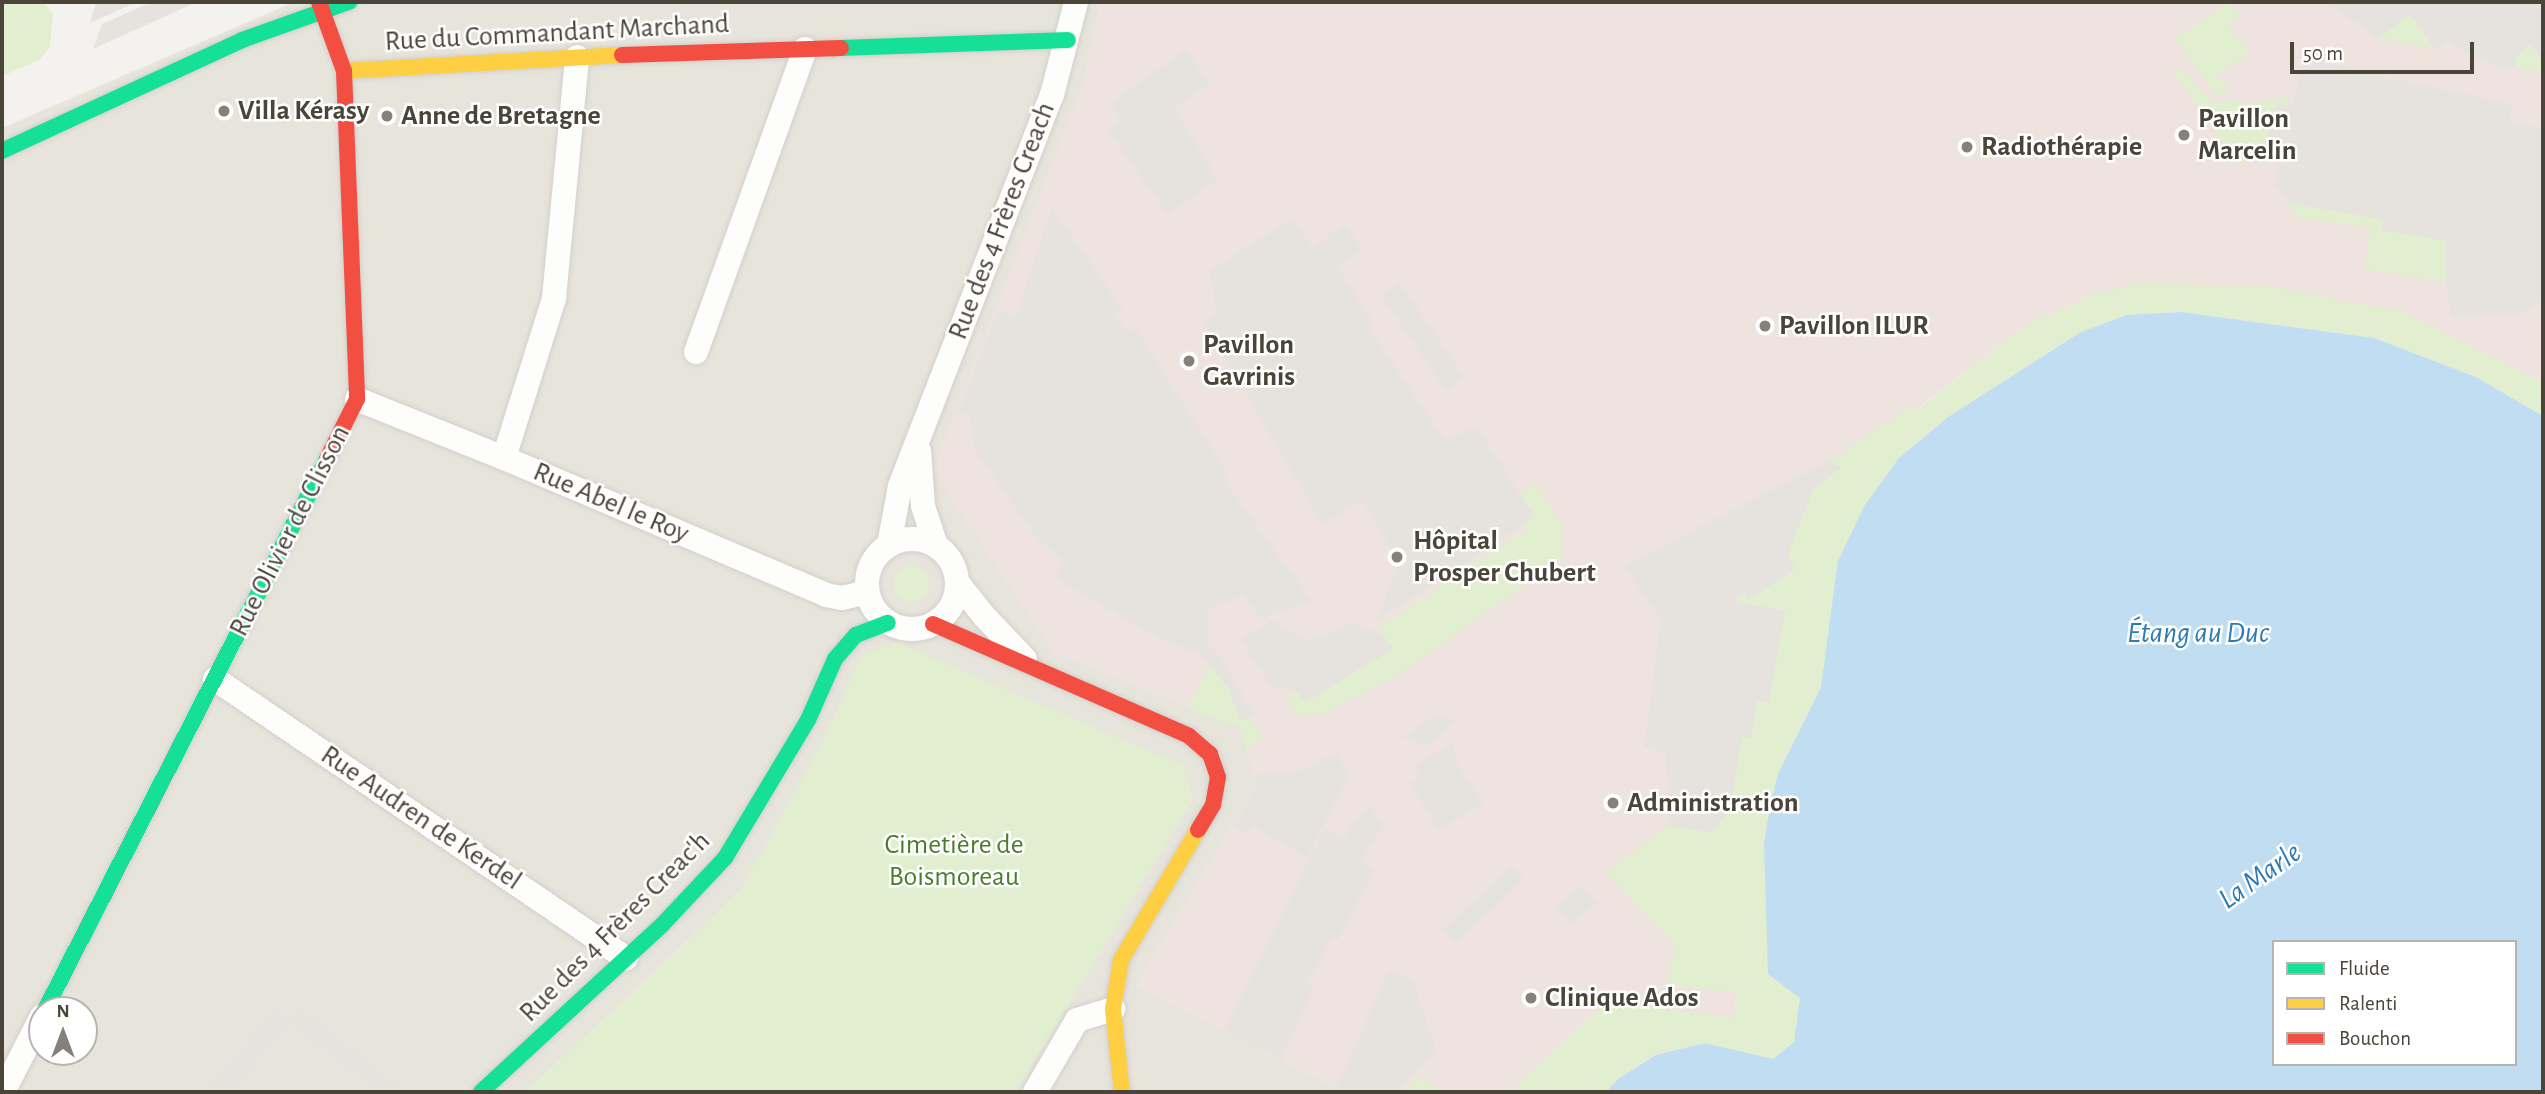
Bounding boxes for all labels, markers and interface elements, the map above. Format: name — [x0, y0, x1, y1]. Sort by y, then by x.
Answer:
street label: Rue du Commandant Marchand — [384, 7, 730, 59]
scale bar — [2293, 28, 2477, 72]
text: 50 m — [2303, 43, 2343, 64]
place label: Villa Kérasy — [238, 94, 369, 128]
street label: Rue des 4 Frères Creach — [941, 98, 1063, 344]
place label: Anne de Bretagne — [401, 99, 601, 133]
place label: Pavillon Marcelin — [2198, 102, 2296, 168]
marker: Villa Kérasy — [216, 103, 232, 119]
marker: Anne de Bretagne — [379, 108, 395, 124]
marker: Pavillon Marcelin — [2176, 127, 2192, 143]
place label: Radiothérapie — [1981, 130, 2142, 164]
marker: Radiothérapie — [1959, 139, 1975, 155]
place label: Pavillon ILUR — [1779, 309, 1929, 343]
marker: Pavillon ILUR — [1757, 318, 1773, 334]
place label: Pavillon Gavrinis — [1203, 328, 1295, 394]
marker: Pavillon Gavrinis — [1181, 353, 1197, 369]
street label: Rue Olivier de Clisson — [222, 420, 358, 642]
street label: Rue Abel le Roy — [528, 455, 694, 551]
place label: Hôpital Prosper Chubert — [1413, 524, 1596, 590]
marker: Hôpital Prosper Chubert — [1387, 547, 1407, 567]
water label: Étang au Duc — [2127, 615, 2269, 651]
street label: Rue Audren de Kerdel — [314, 738, 528, 898]
place label: Administration — [1627, 786, 1798, 820]
marker: Administration — [1605, 795, 1621, 811]
street label: Rue des 4 Frères Creac'h — [513, 825, 717, 1029]
park label: Cimetière de Boismoreau — [884, 828, 1024, 894]
water label: La Marle — [2212, 835, 2308, 917]
legend — [2272, 940, 2517, 1066]
text: Fluide — [2339, 958, 2390, 979]
place label: Clinique Ados — [1545, 981, 1699, 1015]
marker: Clinique Ados — [1523, 990, 1539, 1006]
text: Ralenti — [2339, 993, 2397, 1014]
north arrow — [28, 996, 98, 1066]
text: N — [56, 1002, 70, 1021]
text: Bouchon — [2339, 1028, 2411, 1049]

